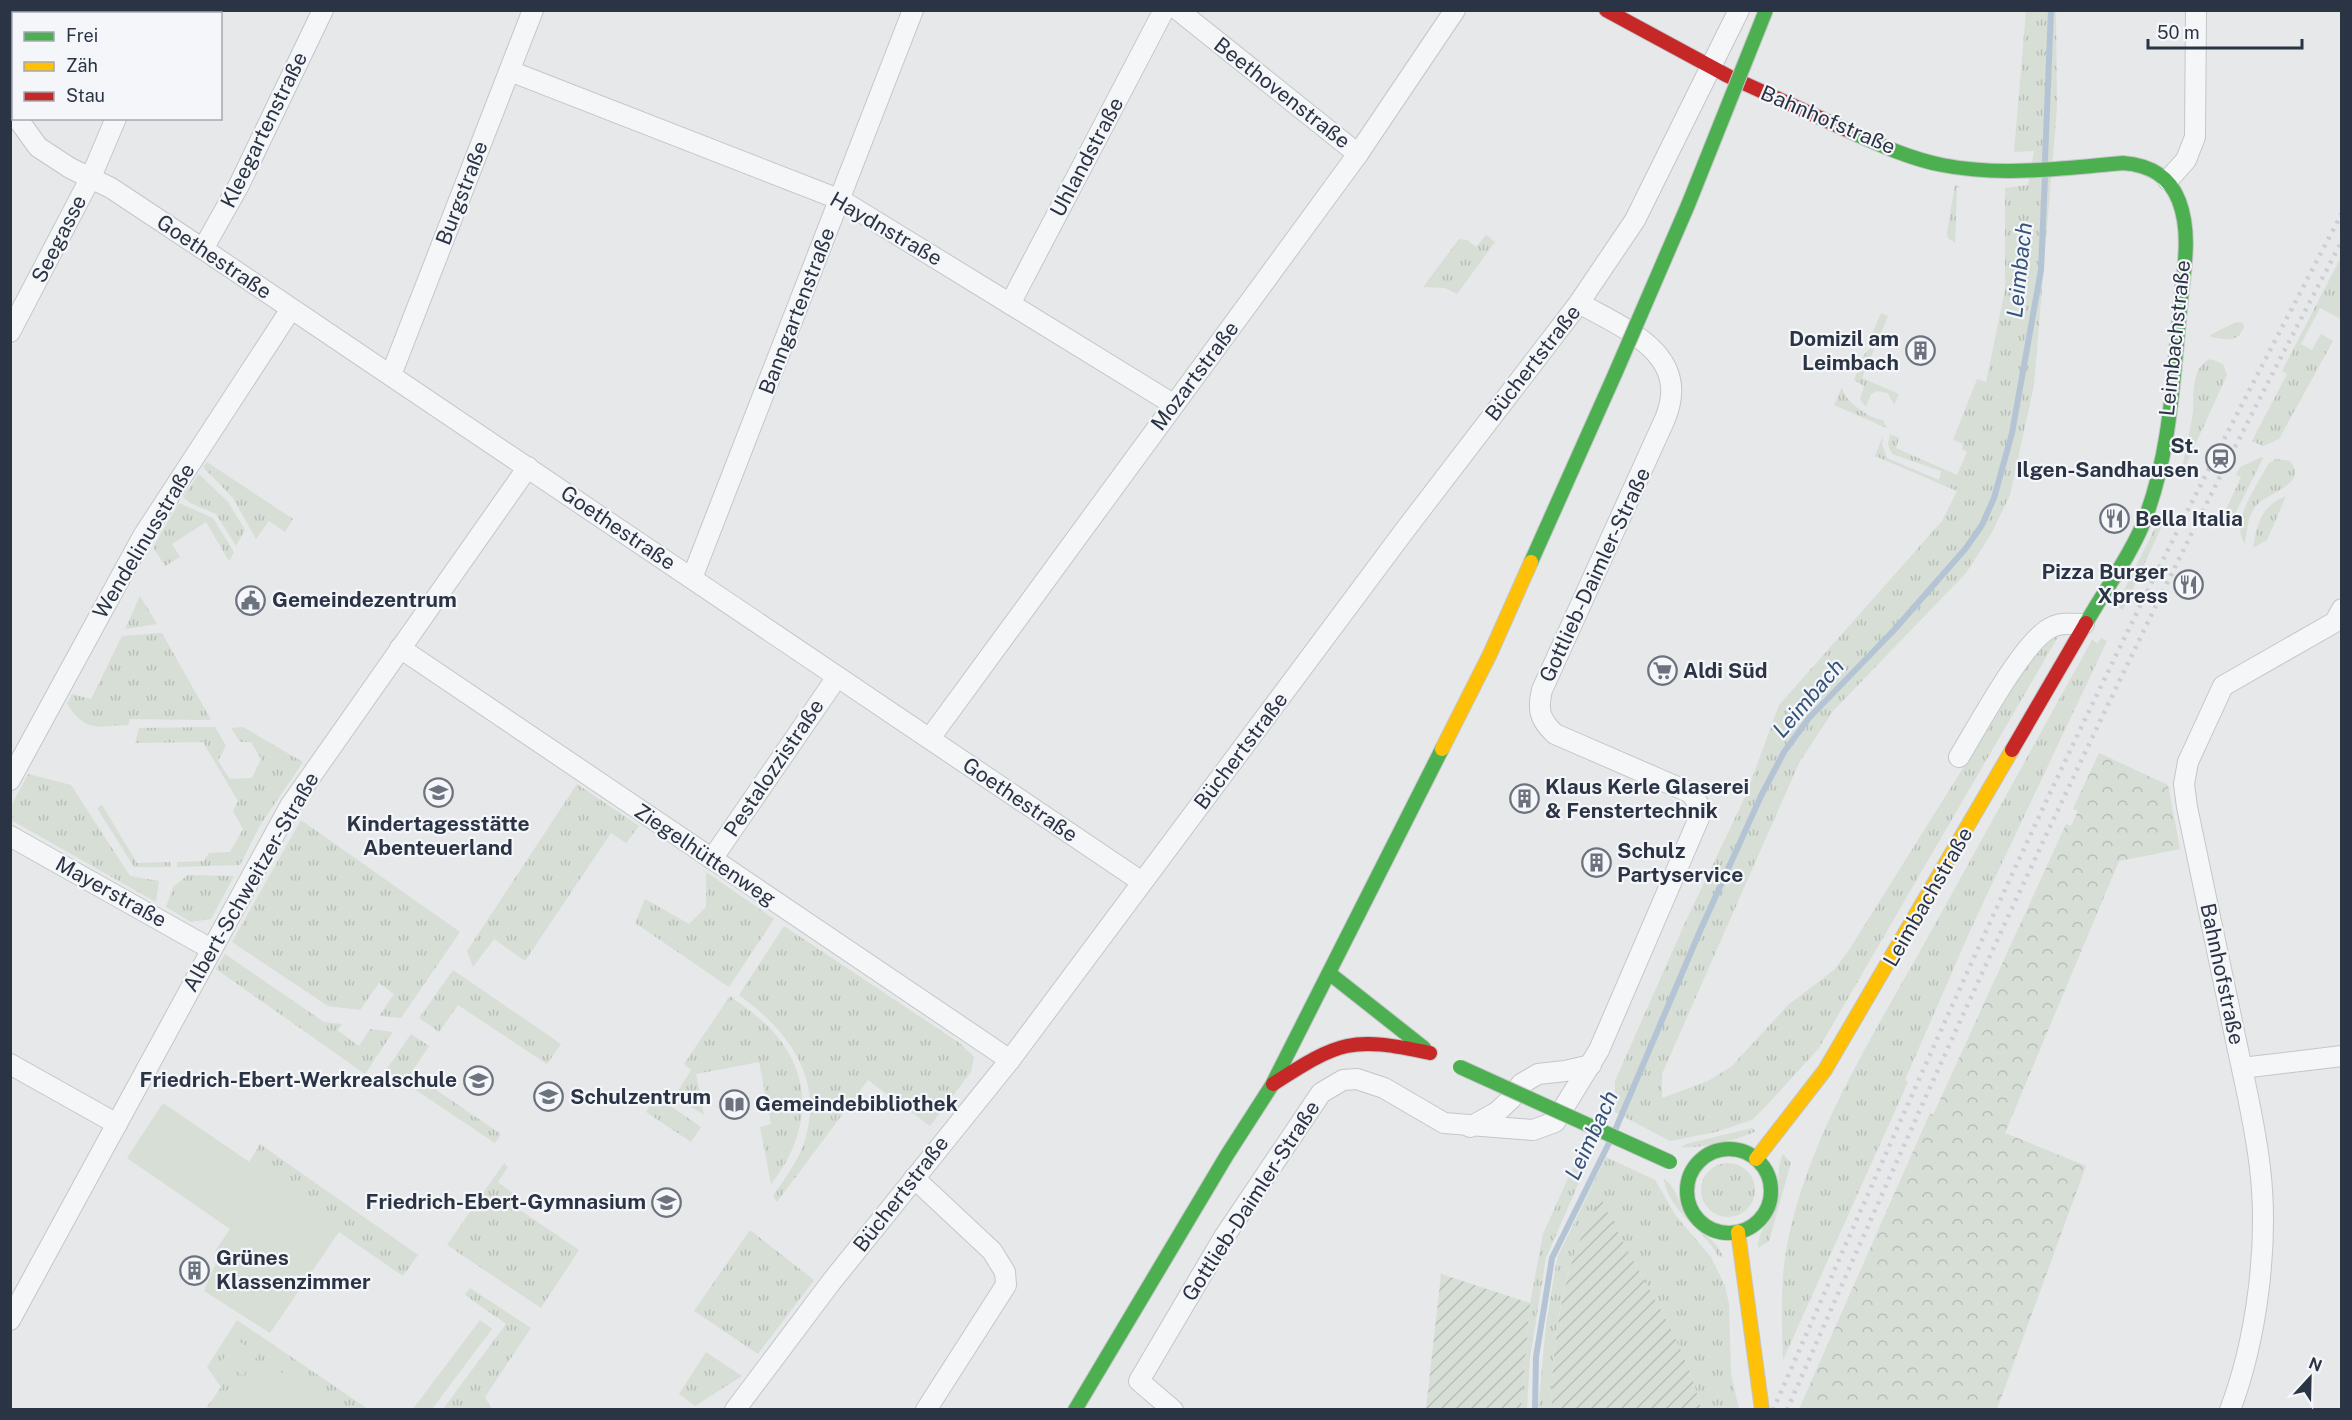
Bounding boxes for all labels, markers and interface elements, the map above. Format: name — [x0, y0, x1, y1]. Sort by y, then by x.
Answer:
legend — [12, 12, 222, 120]
scale bar — [2148, 12, 2302, 50]
text: 50 m — [2157, 22, 2200, 43]
text: Frei — [66, 25, 98, 46]
street label: Beethovenstraße — [1209, 32, 1355, 154]
street label: Kleegartenstraße — [215, 48, 312, 212]
text: Zäh — [66, 55, 98, 76]
street label: Bahnhofstraße — [1757, 80, 1899, 159]
text: Stau — [66, 85, 105, 106]
street label: Uhlandstraße — [1045, 93, 1128, 221]
street label: Burgstraße — [430, 137, 493, 248]
street label: Haydnstraße — [826, 186, 947, 271]
street label: Seegasse — [26, 191, 91, 287]
street label: Goethestraße — [152, 209, 276, 304]
water label: Leimbach — [2001, 221, 2037, 319]
street label: Banngartenstraße — [753, 224, 840, 398]
street label: Leimbachstraße — [2154, 259, 2195, 417]
street label: Büchertstraße — [1480, 300, 1586, 425]
street label: Mozartstraße — [1145, 316, 1244, 435]
place label: Domizil am Leimbach — [1789, 326, 1899, 375]
building icon: Domizil am Leimbach — [1904, 335, 1936, 367]
place label: St. Ilgen-Sandhausen — [2016, 433, 2199, 482]
station icon: St. Ilgen-Sandhausen — [2204, 442, 2236, 474]
street label: Wendelinusstraße — [87, 459, 200, 623]
street label: Gottlieb-Daimler-Straße — [1534, 464, 1655, 686]
street label: Goethestraße — [556, 480, 680, 575]
restaurant icon: Bella Italia — [2098, 503, 2130, 535]
place label: Bella Italia — [2135, 506, 2243, 531]
place label: Pizza Burger Xpress — [2042, 559, 2168, 608]
restaurant icon: Pizza Burger Xpress — [2173, 568, 2205, 600]
public building icon: Gemeindezentrum — [235, 584, 267, 616]
place label: Gemeindezentrum — [272, 587, 457, 612]
water label: Leimbach — [1767, 653, 1849, 743]
supermarket icon: Aldi Süd — [1646, 655, 1678, 687]
place label: Aldi Süd — [1683, 658, 1768, 683]
street label: Büchertstraße — [1189, 687, 1293, 814]
street label: Pestalozzistraße — [718, 694, 829, 841]
street label: Goethestraße — [958, 752, 1082, 847]
street label: Albert-Schweitzer-Straße — [177, 768, 324, 996]
place label: Klaus Kerle Glaserei & Fenstertechnik — [1545, 774, 1749, 823]
school or university icon: Kindertagesstätte Abenteuerland — [422, 777, 454, 809]
building icon: Klaus Kerle Glaserei & Fenstertechnik — [1508, 783, 1540, 815]
street label: Ziegelhüttenweg — [630, 798, 781, 911]
place label: Kindertagesstätte Abenteuerland — [347, 811, 530, 860]
street label: Leimbachstraße — [1878, 823, 1978, 971]
place label: Schulz Partyservice — [1617, 838, 1743, 887]
building icon: Schulz Partyservice — [1580, 847, 1612, 879]
street label: Mayerstraße — [51, 851, 171, 932]
street label: Bahnhofstraße — [2195, 901, 2250, 1047]
school or university icon: Friedrich-Ebert-Werkrealschule — [462, 1064, 494, 1096]
place label: Friedrich-Ebert-Werkrealschule — [140, 1067, 457, 1092]
school or university icon: Schulzentrum — [533, 1081, 565, 1113]
place label: Schulzentrum — [570, 1084, 711, 1109]
water label: Leimbach — [1559, 1086, 1623, 1184]
library icon: Gemeindebibliothek — [718, 1088, 750, 1120]
place label: Gemeindebibliothek — [755, 1091, 958, 1116]
street label: Gottlieb-Daimler-Straße — [1176, 1096, 1325, 1306]
street label: Büchertstraße — [848, 1131, 954, 1256]
school or university icon: Friedrich-Ebert-Gymnasium — [651, 1186, 683, 1218]
place label: Friedrich-Ebert-Gymnasium — [366, 1189, 646, 1214]
place label: Grünes Klassenzimmer — [216, 1245, 371, 1294]
building icon: Grünes Klassenzimmer — [179, 1254, 211, 1286]
north arrow — [2280, 1348, 2340, 1408]
text: N — [2306, 1353, 2325, 1376]

